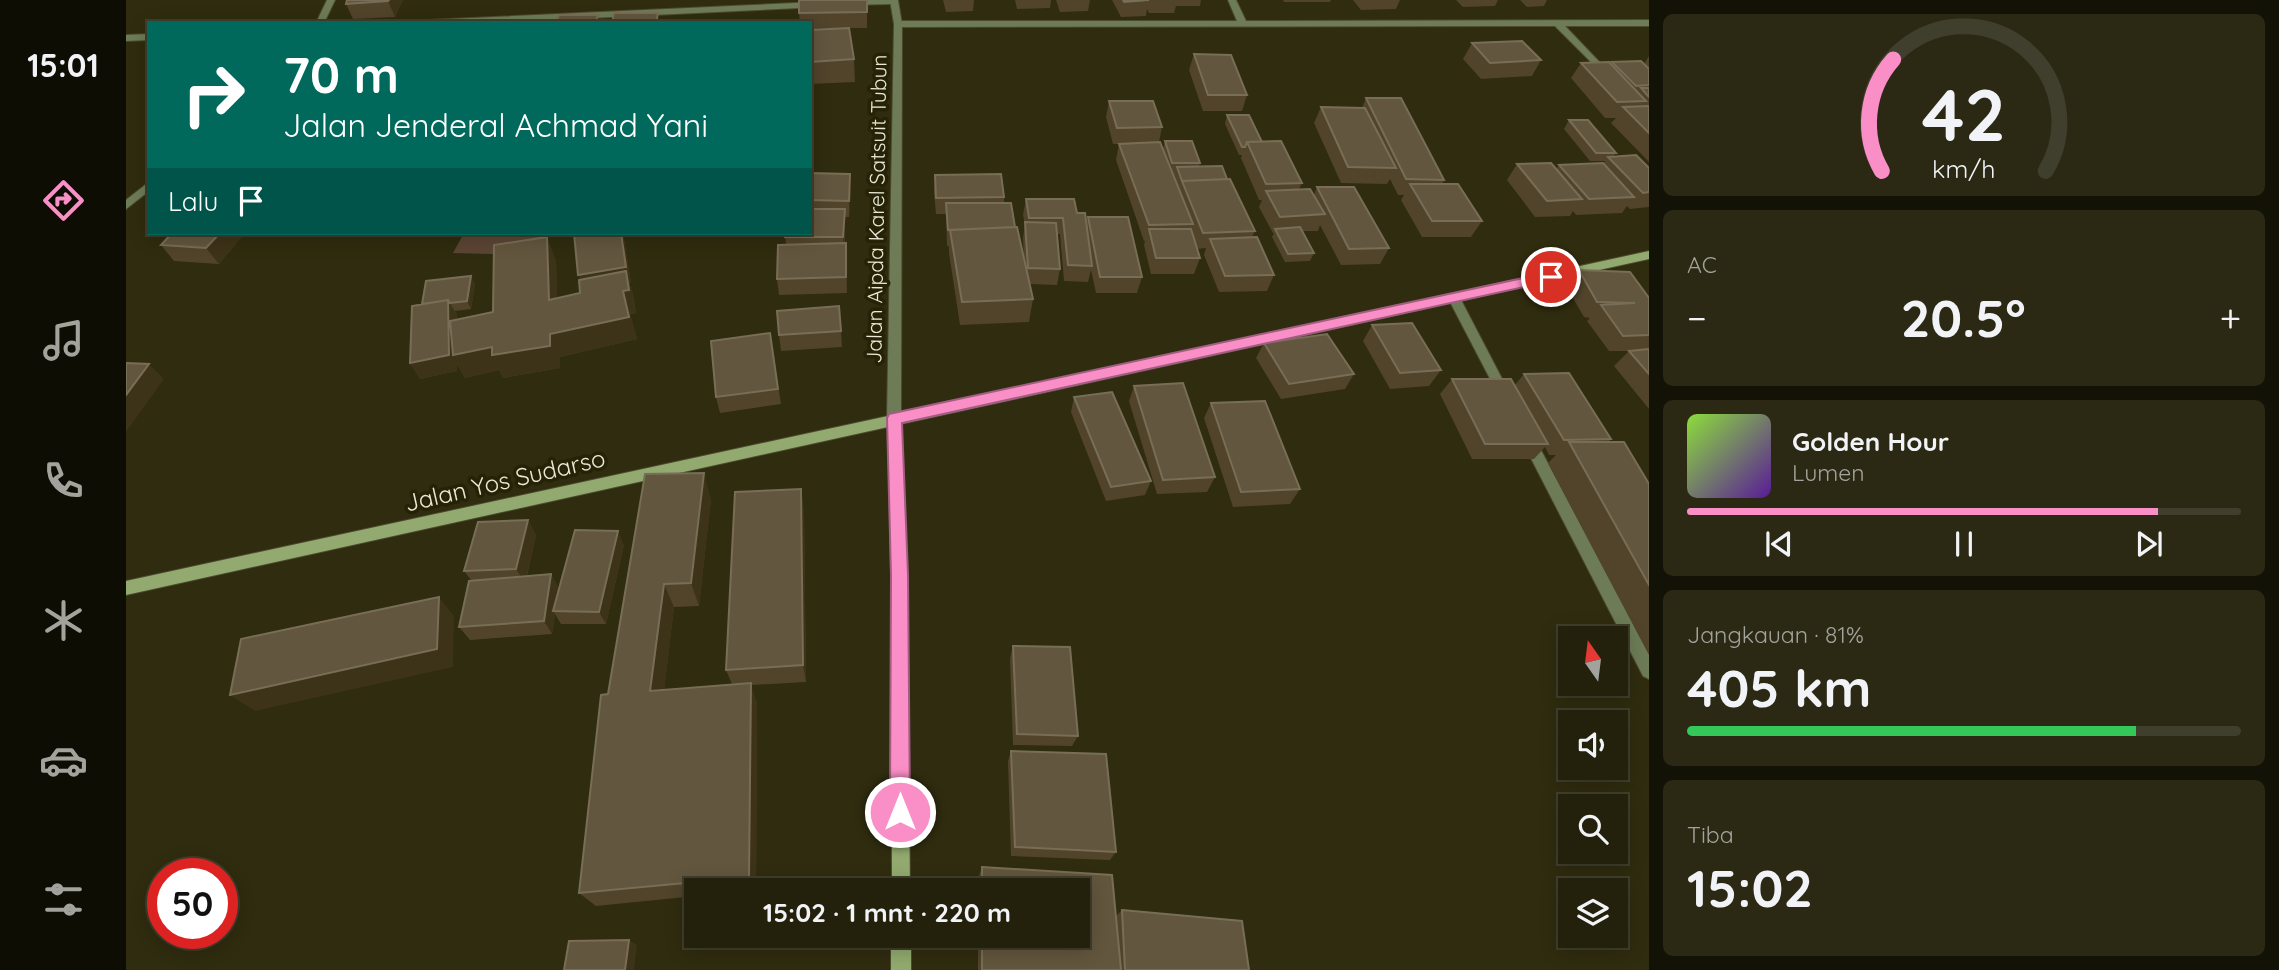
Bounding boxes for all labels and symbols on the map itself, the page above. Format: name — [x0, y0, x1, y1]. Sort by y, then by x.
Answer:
street label: Jalan Aipda Karel Satsuit Tubun — [860, 54, 892, 364]
pin — [1521, 247, 1581, 307]
street label: Jalan Yos Sudarso — [402, 442, 608, 518]
north arrow — [1558, 626, 1628, 696]
position arrow — [863, 775, 937, 849]
speed limit sign: 50 — [147, 858, 238, 949]

